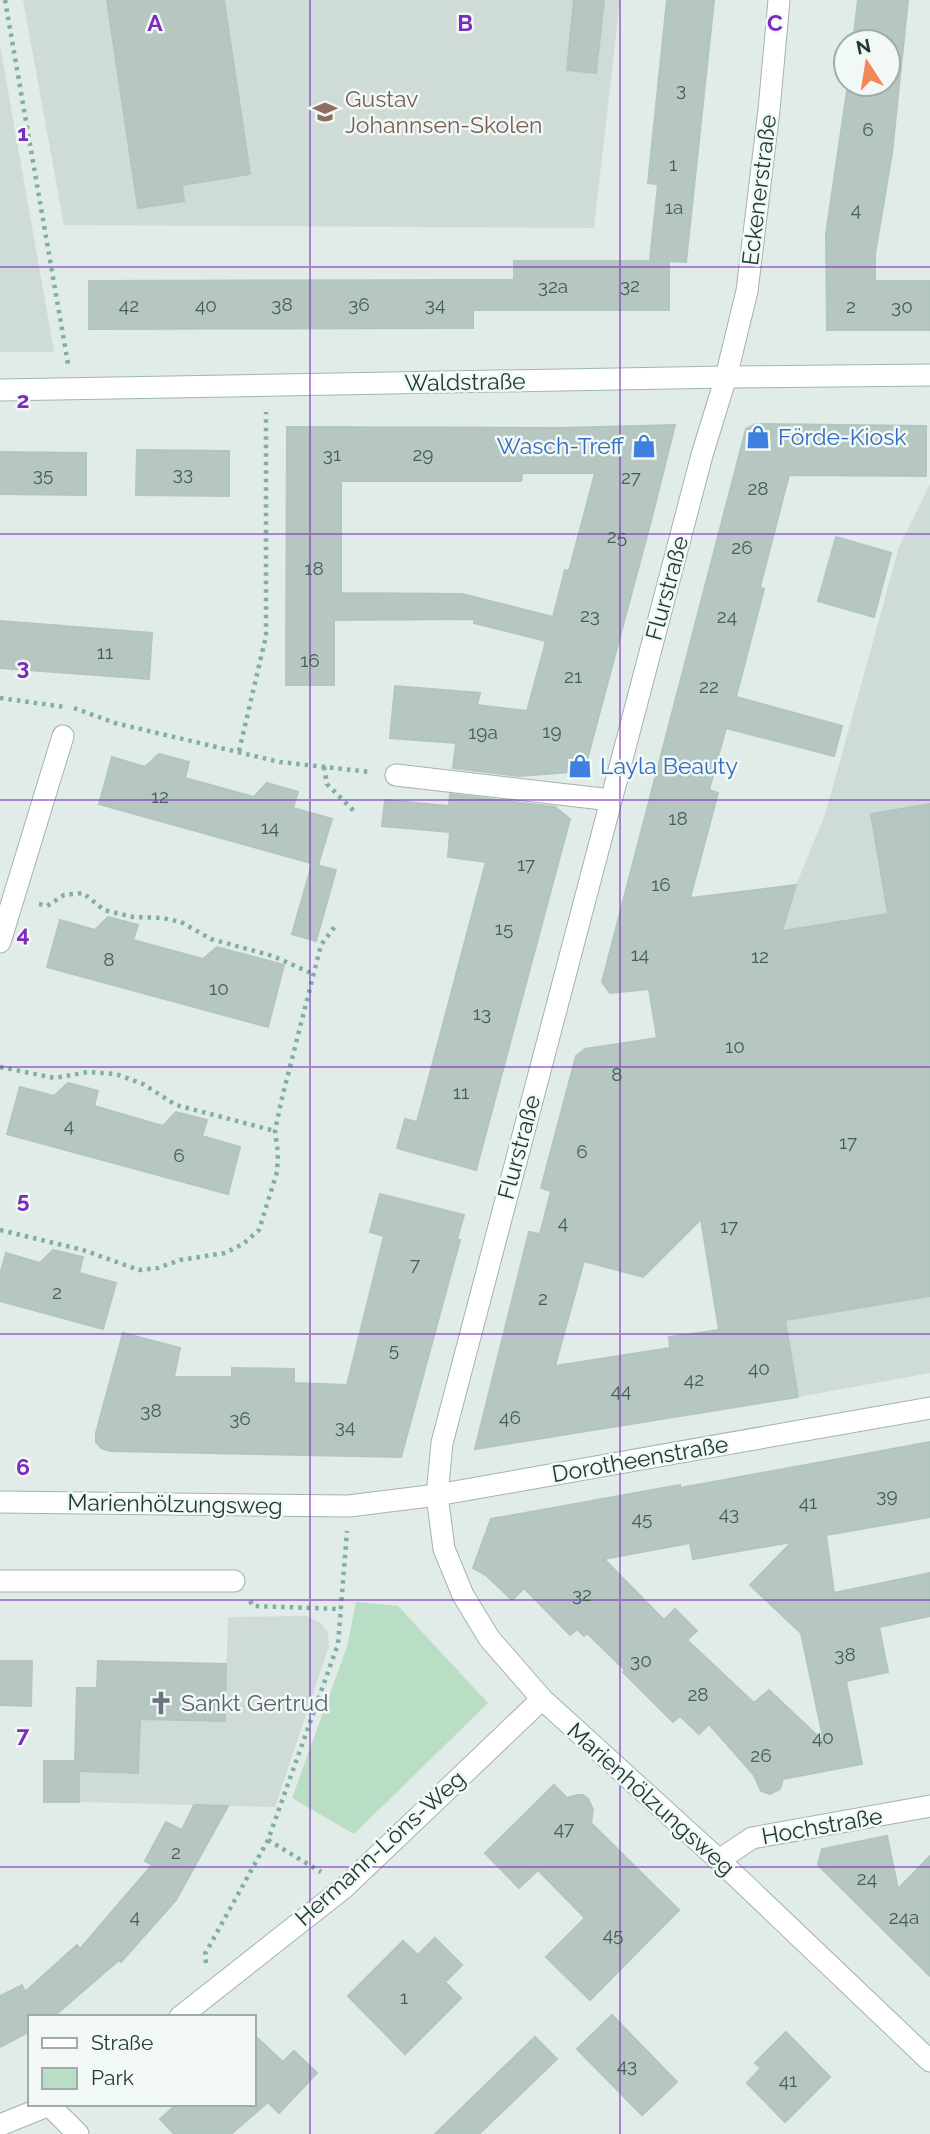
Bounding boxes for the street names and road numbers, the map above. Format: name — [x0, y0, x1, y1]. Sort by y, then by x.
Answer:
street label: Eckenerstraße — [736, 113, 781, 267]
street label: Waldstraße — [404, 367, 526, 396]
street label: Flurstraße — [640, 533, 693, 643]
street label: Flurstraße — [492, 1092, 545, 1202]
street label: Dorotheenstraße — [550, 1430, 730, 1487]
street label: Marienhölzungsweg — [67, 1488, 283, 1519]
street label: Marienhölzungsweg — [562, 1717, 740, 1881]
street label: Hermann-Löns-Weg — [289, 1764, 470, 1931]
street label: Hochstraße — [759, 1802, 884, 1849]

